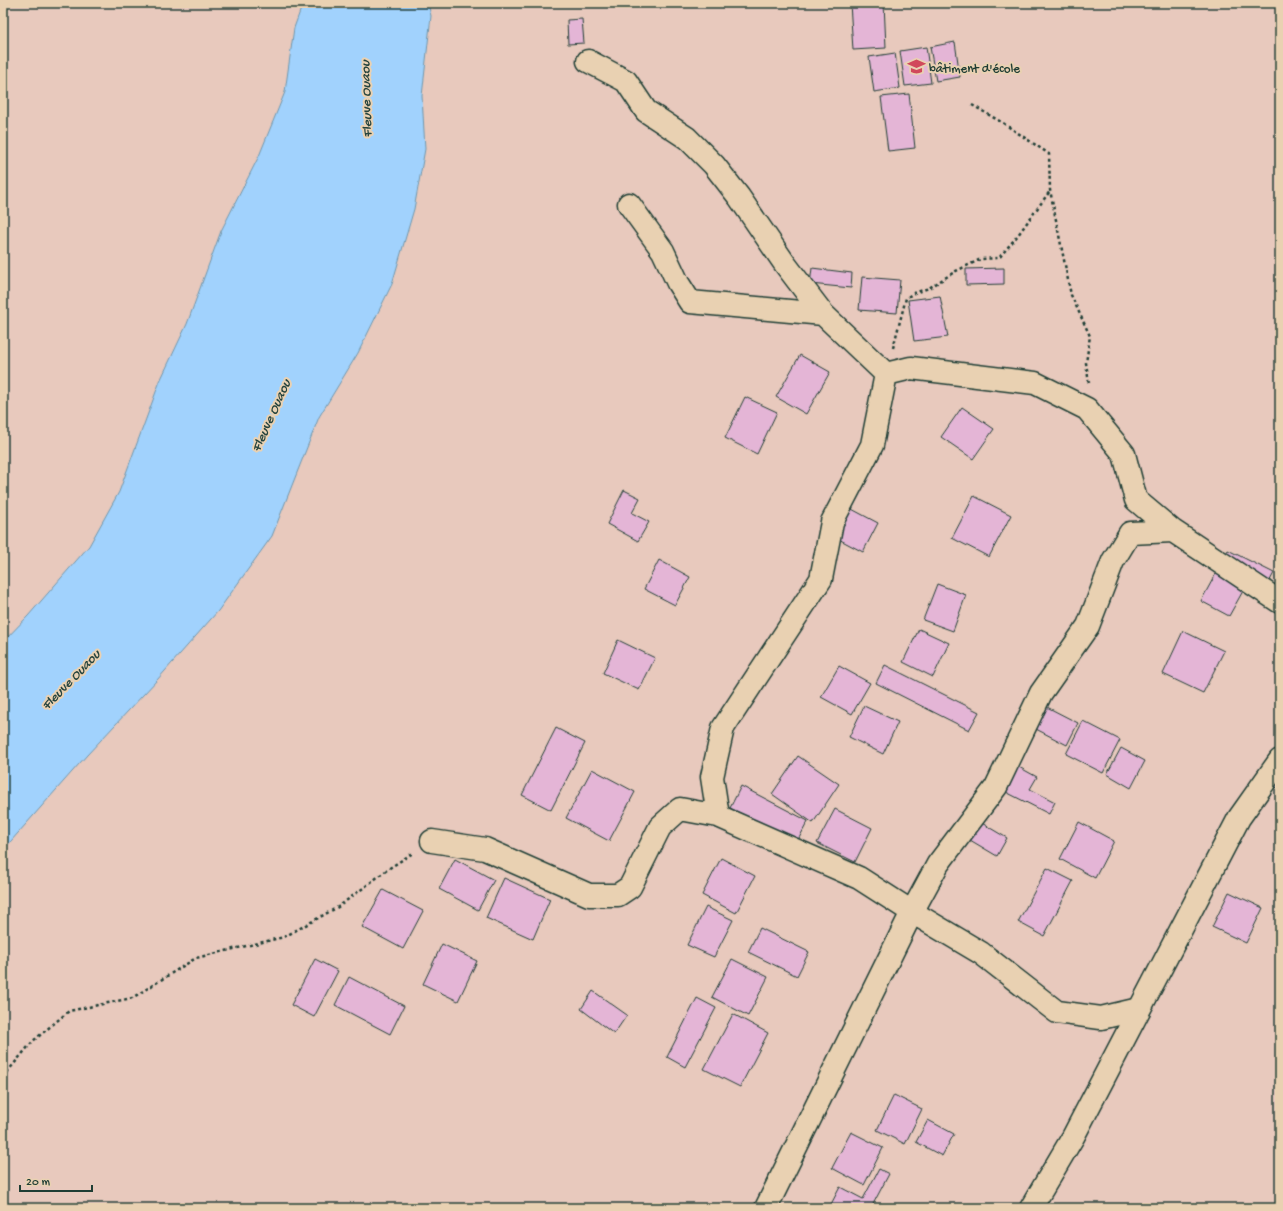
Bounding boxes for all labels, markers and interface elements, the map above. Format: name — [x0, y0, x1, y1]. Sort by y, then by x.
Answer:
school or university icon: bâtiment d'école — [906, 57, 926, 77]
water label: Fleuve Ouaou — [358, 59, 377, 138]
place label: bâtiment d'école — [929, 61, 1020, 77]
water label: Fleuve Ouaou — [249, 376, 296, 455]
water label: Fleuve Ouaou — [39, 646, 106, 714]
scale bar — [20, 1167, 92, 1193]
text: 20 m — [26, 1176, 51, 1190]

